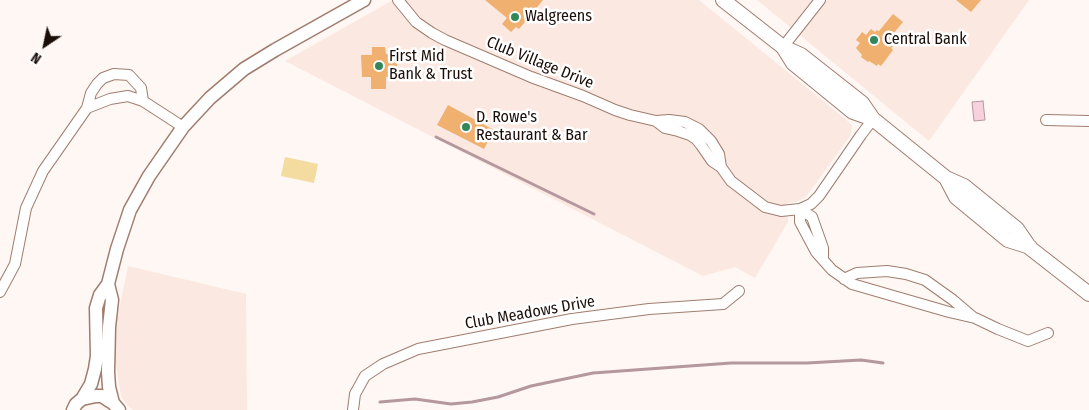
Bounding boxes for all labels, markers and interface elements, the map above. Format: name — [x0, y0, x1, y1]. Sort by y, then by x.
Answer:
place label: Walgreens — [525, 7, 592, 27]
marker: Walgreens — [509, 11, 521, 23]
north arrow — [20, 20, 70, 70]
place label: Central Bank — [884, 30, 967, 50]
street label: Club Village Drive — [484, 33, 596, 93]
marker: Central Bank — [868, 34, 880, 46]
place label: First Mid Bank & Trust — [389, 47, 473, 85]
text: N — [28, 48, 45, 67]
marker: First Mid Bank & Trust — [373, 60, 385, 72]
place label: D. Rowe's Restaurant & Bar — [476, 108, 587, 146]
marker: D. Rowe's Restaurant & Bar — [460, 121, 472, 133]
street label: Club Meadows Drive — [463, 292, 597, 334]

